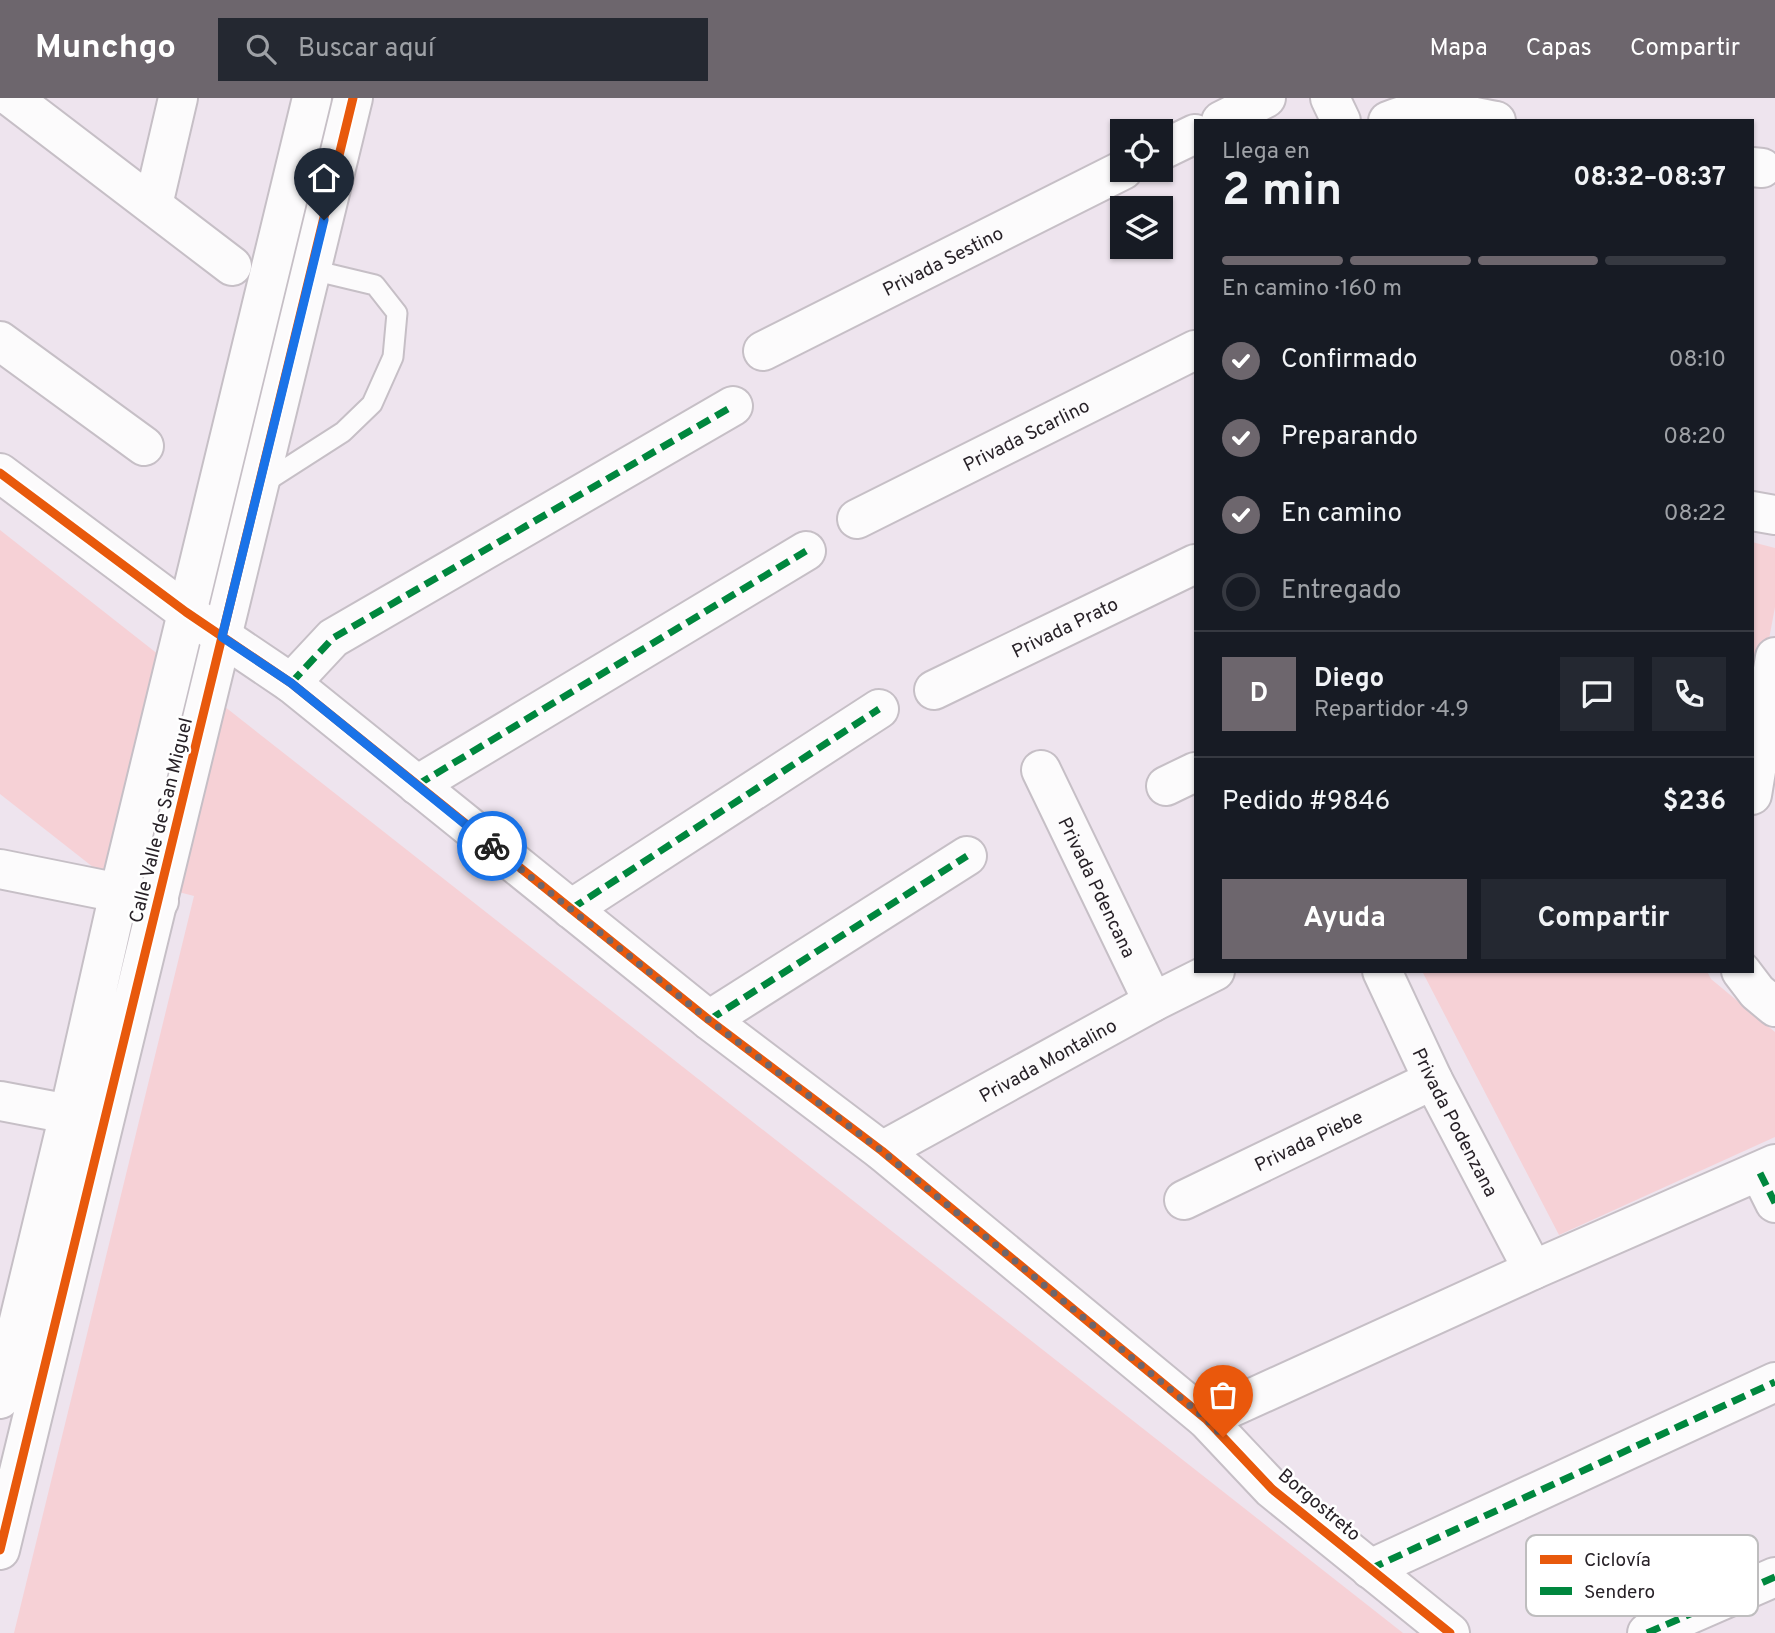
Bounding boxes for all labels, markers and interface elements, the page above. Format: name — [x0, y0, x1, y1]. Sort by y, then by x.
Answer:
search box — [218, 18, 708, 81]
text: Munchgo — [35, 28, 176, 70]
icon: search — [242, 30, 280, 68]
text: Buscar aquí — [298, 33, 435, 66]
text: Mapa — [1430, 34, 1488, 64]
text: Capas — [1526, 34, 1592, 64]
text: Compartir — [1630, 34, 1740, 64]
map controls — [1110, 119, 1173, 259]
button: locate — [1110, 119, 1173, 182]
text: Llega en — [1222, 138, 1310, 167]
pin — [294, 148, 354, 220]
icon: home — [305, 159, 343, 197]
text: 08:32–08:37 — [1573, 162, 1726, 195]
text: 2 min — [1222, 163, 1342, 222]
button: layers — [1110, 196, 1173, 259]
street label: Privada Sestino — [879, 222, 1008, 303]
text: En camino · 160 m — [1222, 275, 1402, 304]
icon: check — [1222, 342, 1260, 380]
text: Confirmado — [1281, 344, 1418, 377]
text: 08:10 — [1669, 346, 1726, 375]
street label: Privada Scarlino — [960, 395, 1094, 478]
icon: check — [1222, 419, 1260, 457]
text: Preparando — [1281, 421, 1418, 454]
text: 08:20 — [1663, 423, 1726, 452]
icon: check — [1222, 496, 1260, 534]
text: En camino — [1281, 498, 1402, 531]
text: 08:22 — [1664, 500, 1726, 529]
text: Entregado — [1281, 575, 1401, 608]
street label: Privada Prato — [1008, 593, 1123, 665]
button: chat — [1560, 657, 1634, 731]
button: phone — [1652, 657, 1726, 731]
text: Diego — [1314, 663, 1384, 696]
text: D — [1250, 678, 1268, 711]
text: Repartidor · 4.9 — [1314, 696, 1469, 725]
street label: Calle Valle de San Miguel — [125, 715, 199, 926]
text: Pedido #9846 — [1222, 786, 1390, 819]
text: $236 — [1663, 786, 1726, 819]
courier — [457, 811, 527, 881]
street label: Privada Pdencana — [1052, 814, 1140, 962]
icon: bike — [473, 827, 511, 865]
button: Ayuda — [1222, 879, 1467, 959]
button: Compartir — [1481, 879, 1726, 959]
street label: Privada Montalino — [976, 1014, 1122, 1109]
street label: Privada Podenzana — [1406, 1045, 1502, 1201]
street label: Privada Piebe — [1251, 1106, 1367, 1178]
pin — [1193, 1365, 1253, 1437]
icon: bag — [1204, 1376, 1242, 1414]
street label: Borgostreto — [1272, 1464, 1365, 1547]
legend — [1526, 1535, 1758, 1616]
text: Ciclovía — [1584, 1549, 1651, 1573]
text: Sendero — [1584, 1581, 1655, 1605]

